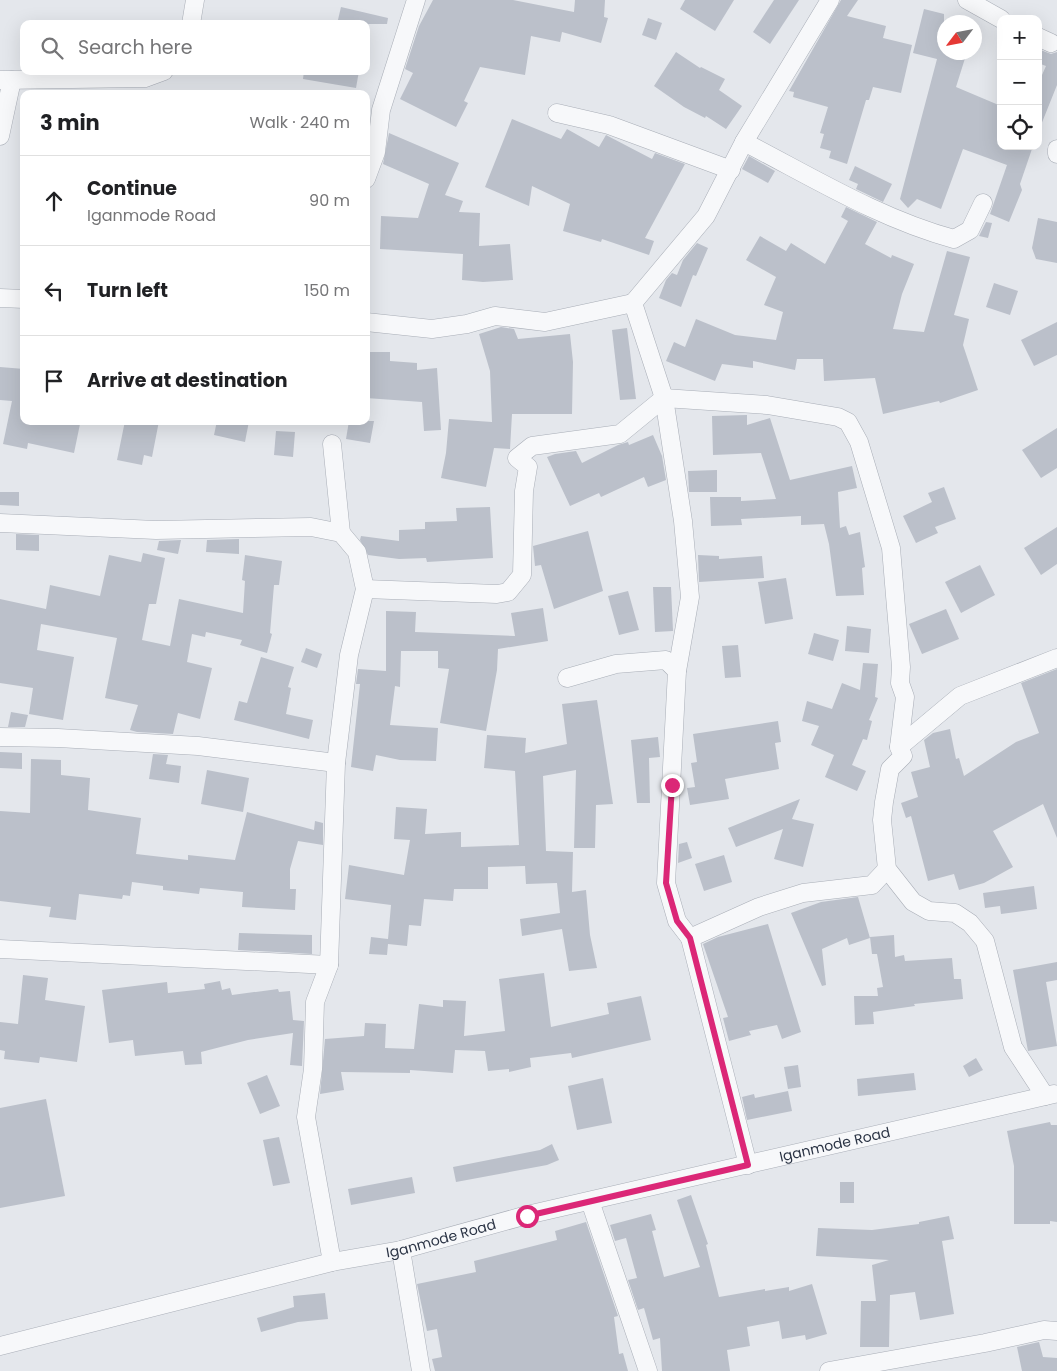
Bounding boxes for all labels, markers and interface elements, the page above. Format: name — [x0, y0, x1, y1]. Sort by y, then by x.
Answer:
north arrow — [937, 15, 982, 60]
map controls — [997, 15, 1042, 150]
button: + — [997, 15, 1042, 60]
search box — [20, 20, 370, 75]
icon: search — [38, 34, 66, 62]
text: Search here — [78, 34, 192, 61]
button: − — [997, 60, 1042, 105]
button: locate — [997, 105, 1042, 150]
text: 3 min — [40, 108, 100, 137]
text: Walk · 240 m — [249, 111, 350, 134]
text: Continue — [87, 175, 177, 202]
icon: ahead — [40, 187, 68, 215]
text: 90 m — [309, 189, 350, 212]
text: Iganmode Road — [87, 204, 216, 227]
icon: left — [40, 277, 68, 305]
text: Turn left — [87, 277, 168, 304]
text: 150 m — [304, 279, 350, 302]
icon: arrive — [40, 367, 68, 395]
text: Arrive at destination — [87, 367, 288, 394]
route end — [661, 774, 684, 797]
street label: Iganmode Road — [777, 1122, 892, 1167]
route start — [516, 1205, 539, 1228]
street label: Iganmode Road — [384, 1214, 498, 1262]

